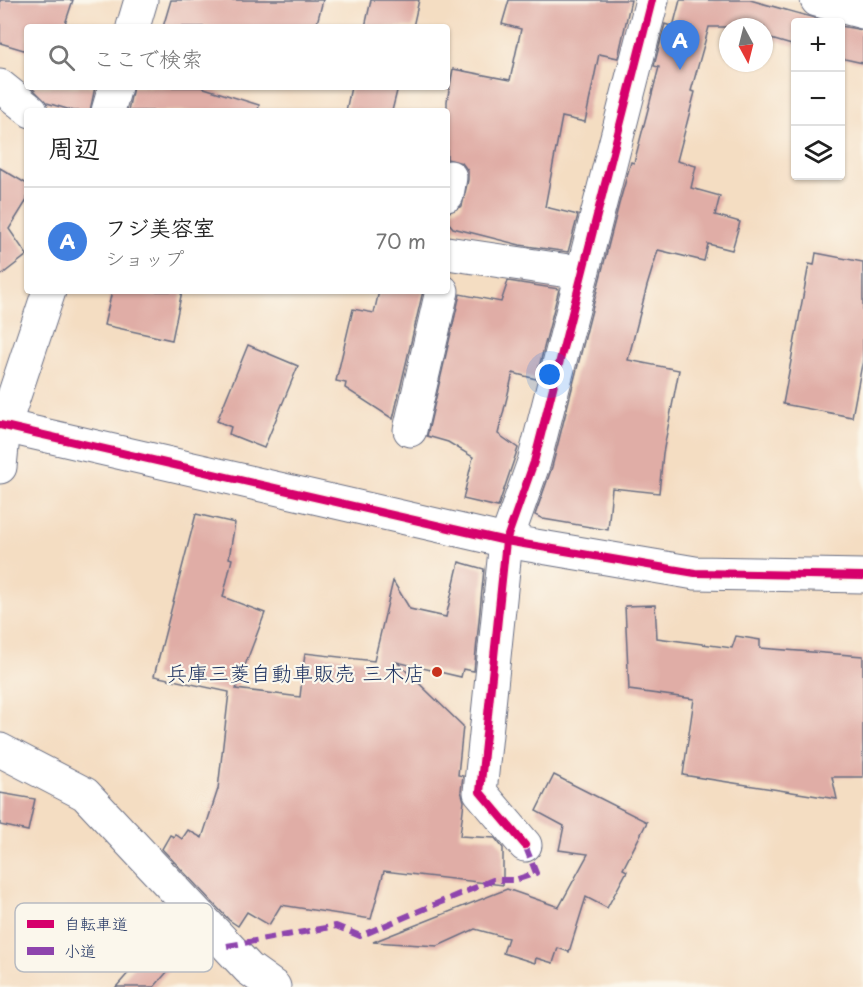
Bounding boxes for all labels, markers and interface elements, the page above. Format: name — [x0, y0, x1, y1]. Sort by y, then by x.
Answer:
north arrow — [719, 18, 773, 72]
map controls — [791, 18, 845, 180]
button: + — [791, 18, 845, 72]
pin: A — [660, 20, 700, 70]
search box — [24, 24, 450, 90]
icon: search — [45, 41, 78, 74]
text: ここで検索 — [93, 41, 203, 74]
button: − — [791, 72, 845, 126]
button: layers — [791, 126, 845, 180]
text: 周辺 — [48, 128, 100, 167]
text: フジ美容室 — [105, 210, 215, 243]
text: A — [60, 226, 75, 256]
text: 70 m — [376, 226, 426, 256]
text: ショップ — [105, 243, 184, 273]
your location — [535, 360, 564, 389]
place label: 兵庫三菱自動車販売 三木店 — [166, 656, 425, 688]
marker: 兵庫三菱自動車販売 三木店 — [430, 665, 444, 679]
legend — [15, 903, 213, 972]
text: 自転車道 — [64, 911, 128, 935]
text: 小道 — [64, 938, 96, 962]

